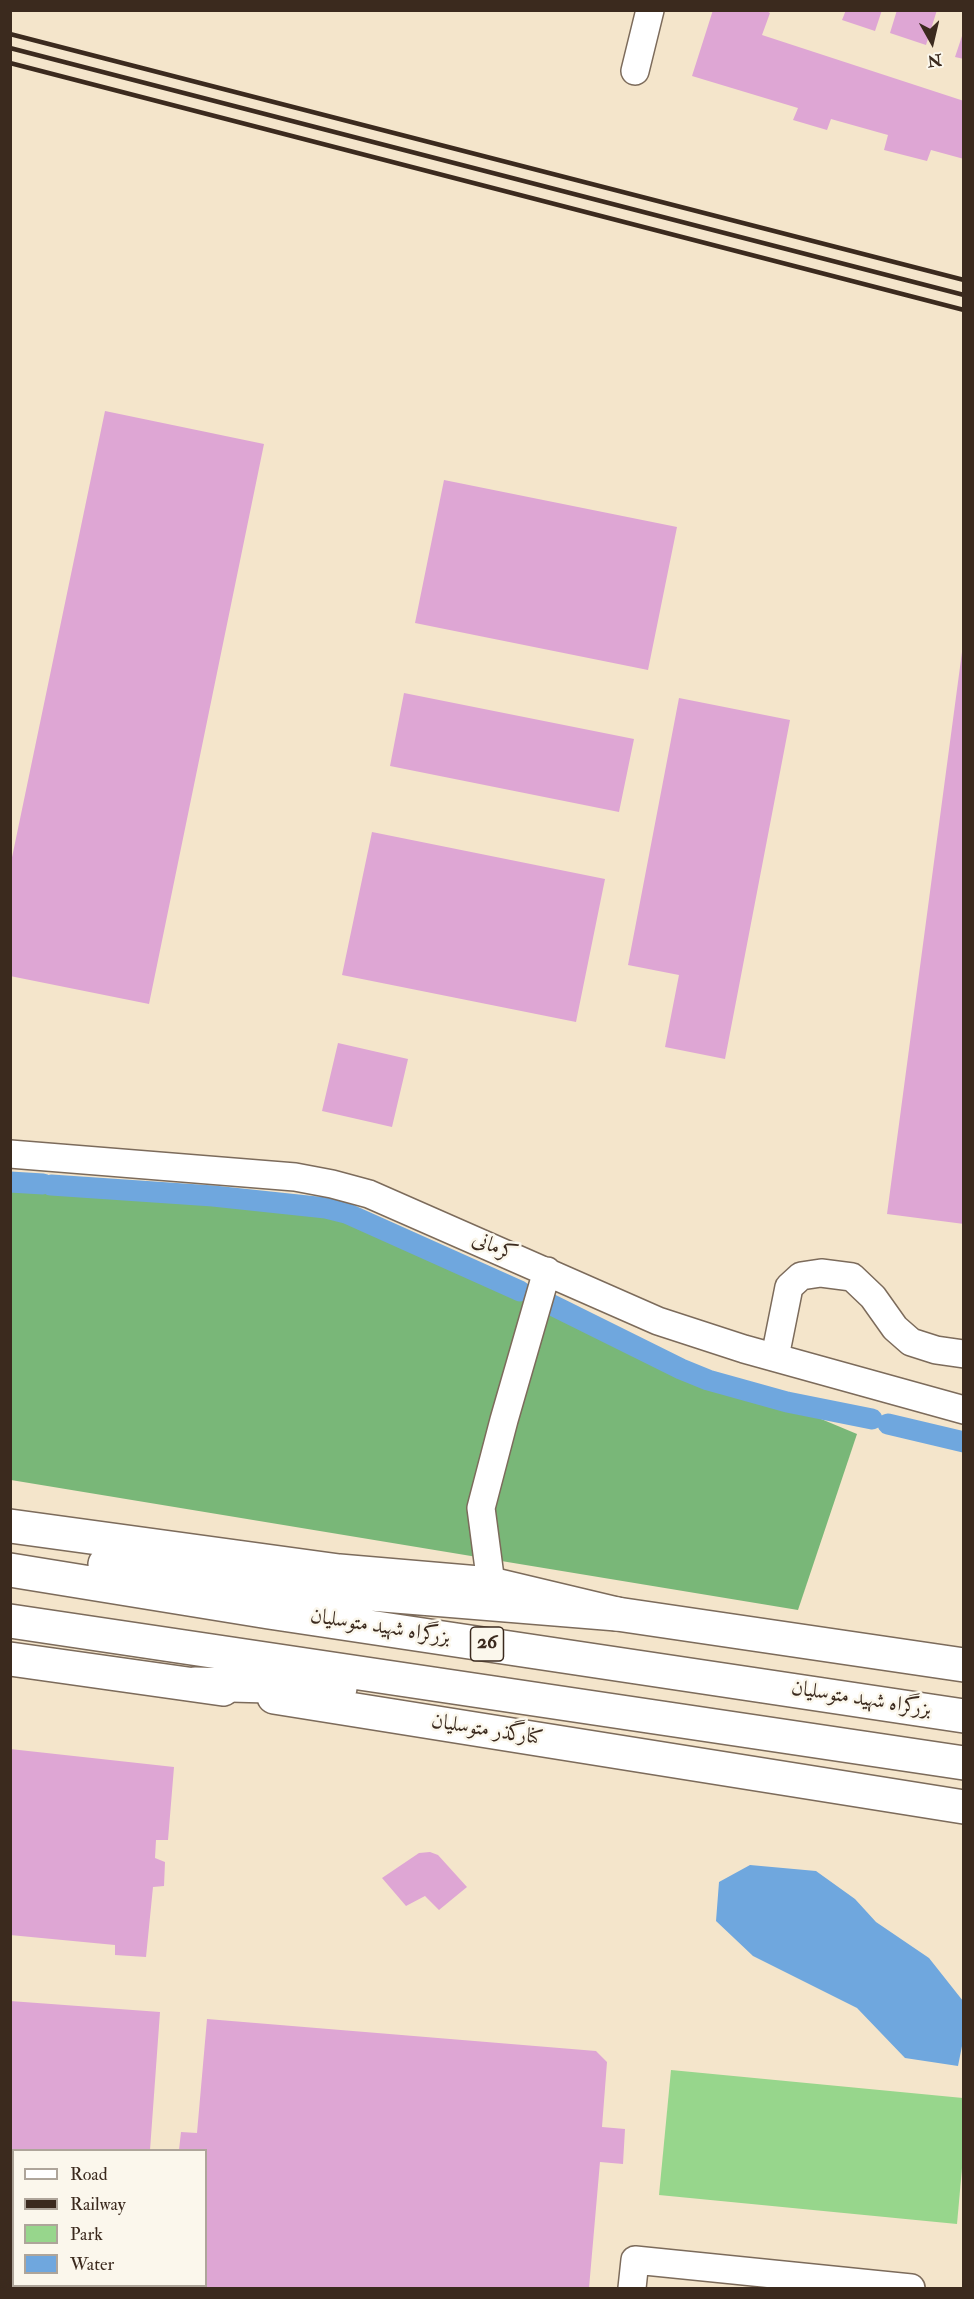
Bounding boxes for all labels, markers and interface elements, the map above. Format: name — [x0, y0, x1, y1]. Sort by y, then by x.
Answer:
north arrow — [902, 12, 962, 72]
text: N — [926, 49, 943, 71]
street label: کرمانی — [468, 1227, 520, 1269]
street label: بزرگراه شهید متوسلیان — [308, 1604, 452, 1652]
road number: 26 — [470, 1627, 504, 1661]
street label: بزرگراه شهید متوسلیان — [789, 1676, 933, 1724]
street label: کنارگذر متوسلیان — [429, 1710, 545, 1752]
legend — [12, 2149, 207, 2287]
text: Road — [70, 2163, 108, 2186]
text: Railway — [70, 2193, 126, 2216]
text: Park — [70, 2223, 103, 2246]
text: Water — [70, 2253, 114, 2276]

